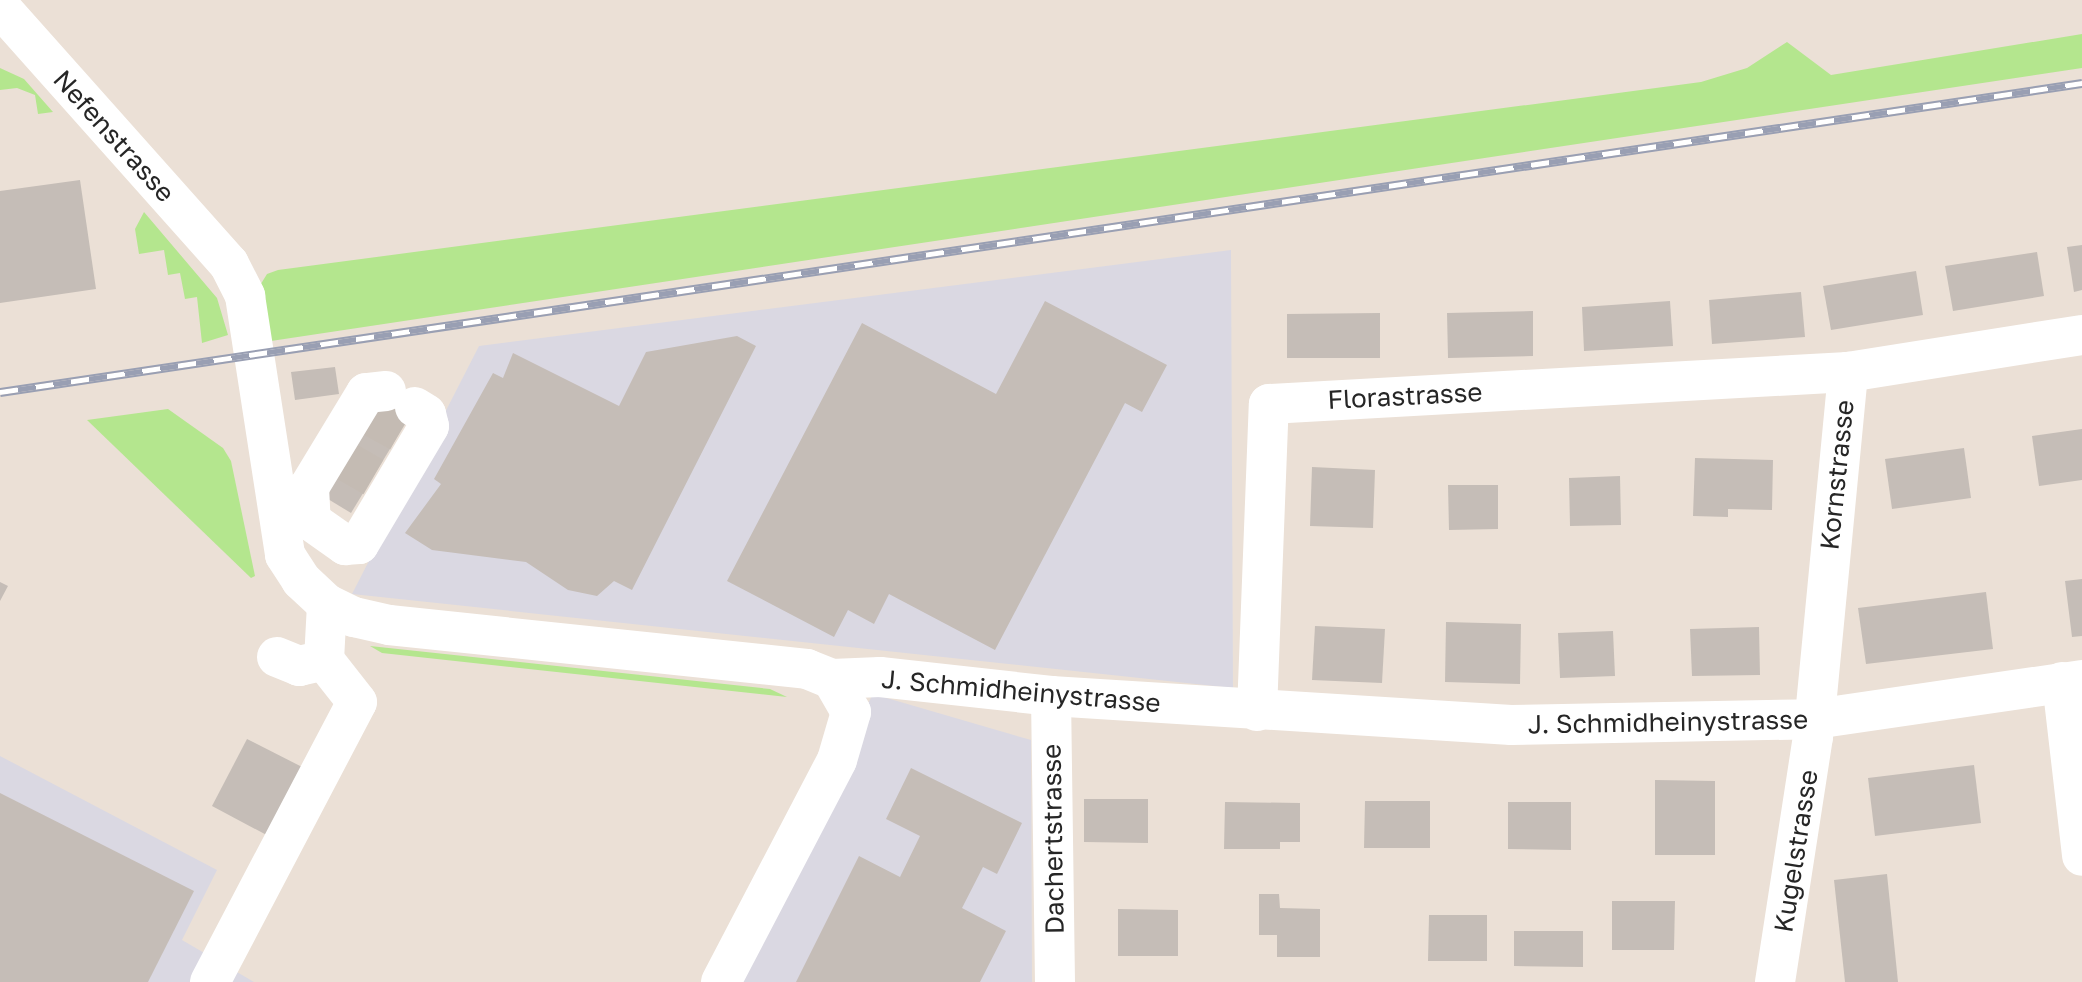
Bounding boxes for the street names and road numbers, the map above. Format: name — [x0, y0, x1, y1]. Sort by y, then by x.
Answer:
street label: Nefenstrasse — [47, 64, 181, 208]
street label: Florastrasse — [1327, 376, 1483, 416]
street label: Kornstrasse — [1814, 399, 1860, 551]
street label: J. Schmidheinystrasse — [880, 663, 1162, 719]
street label: J. Schmidheinystrasse — [1528, 704, 1808, 740]
street label: Dachertstrasse — [1036, 743, 1070, 935]
street label: Kugelstrasse — [1768, 768, 1824, 934]

